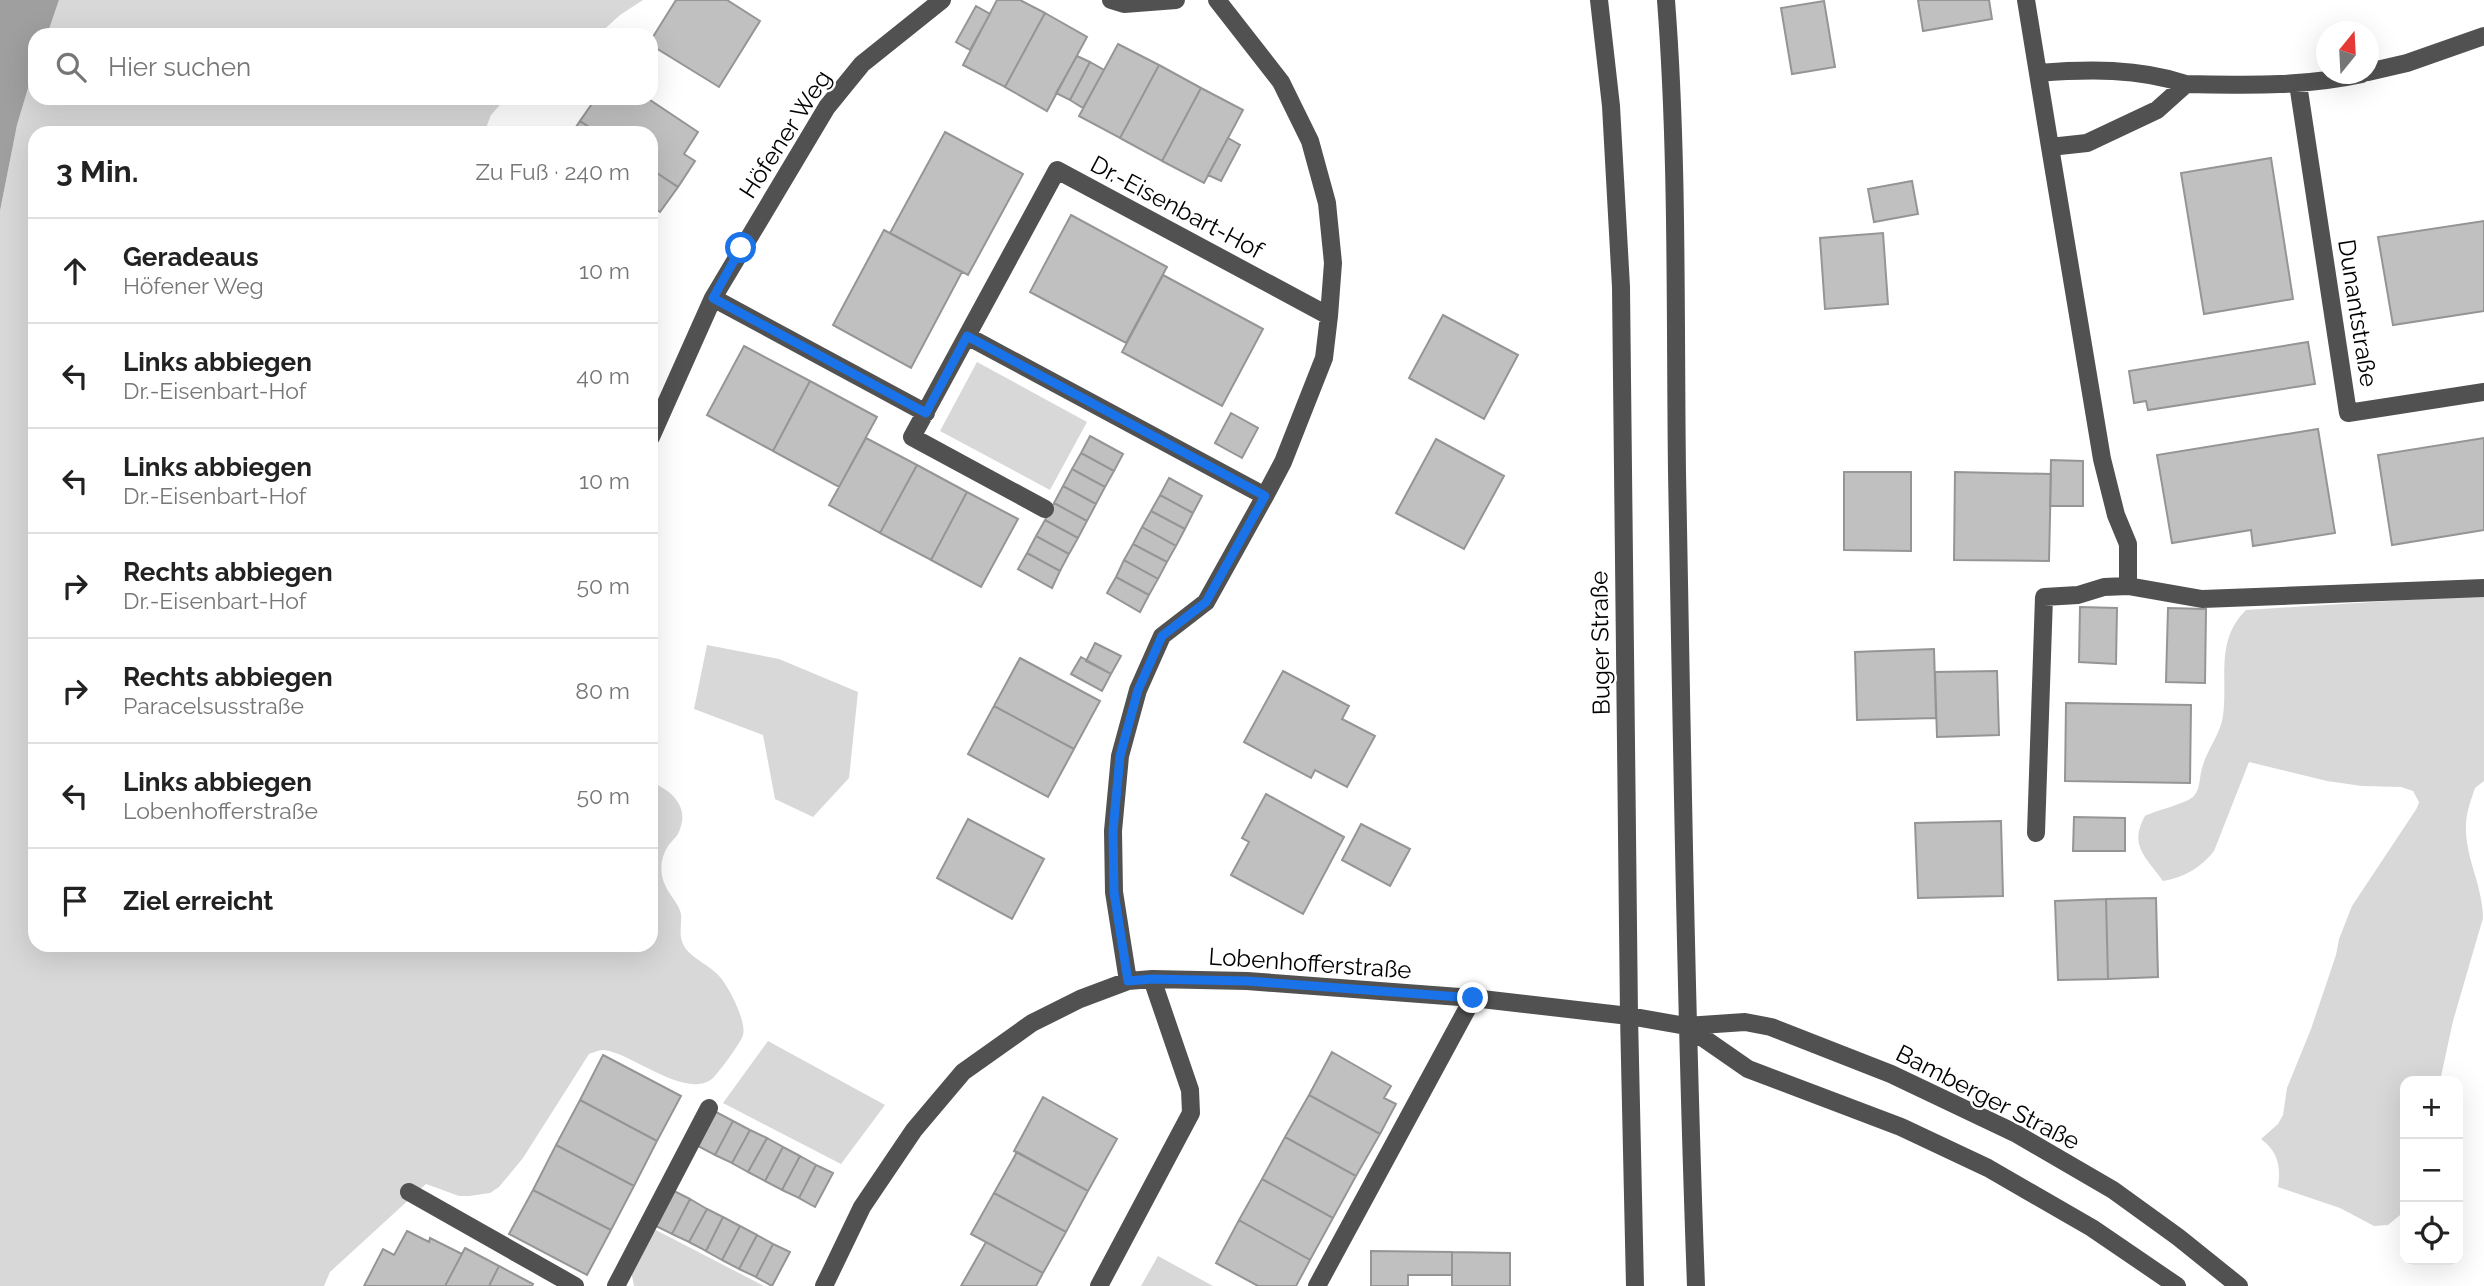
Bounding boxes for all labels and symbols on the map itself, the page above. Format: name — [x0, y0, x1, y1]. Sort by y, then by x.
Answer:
north arrow — [2316, 21, 2379, 84]
street label: Höfener Weg — [733, 65, 837, 203]
street label: Dr.-Eisenbart-Hof — [1086, 149, 1269, 265]
route start — [725, 232, 756, 263]
street label: Dunantstraße — [2332, 237, 2384, 389]
street label: Buger Straße — [1584, 571, 1616, 715]
street label: Lobenhofferstraße — [1208, 941, 1412, 985]
route end — [1457, 982, 1488, 1013]
street label: Bamberger Straße — [1891, 1038, 2085, 1156]

